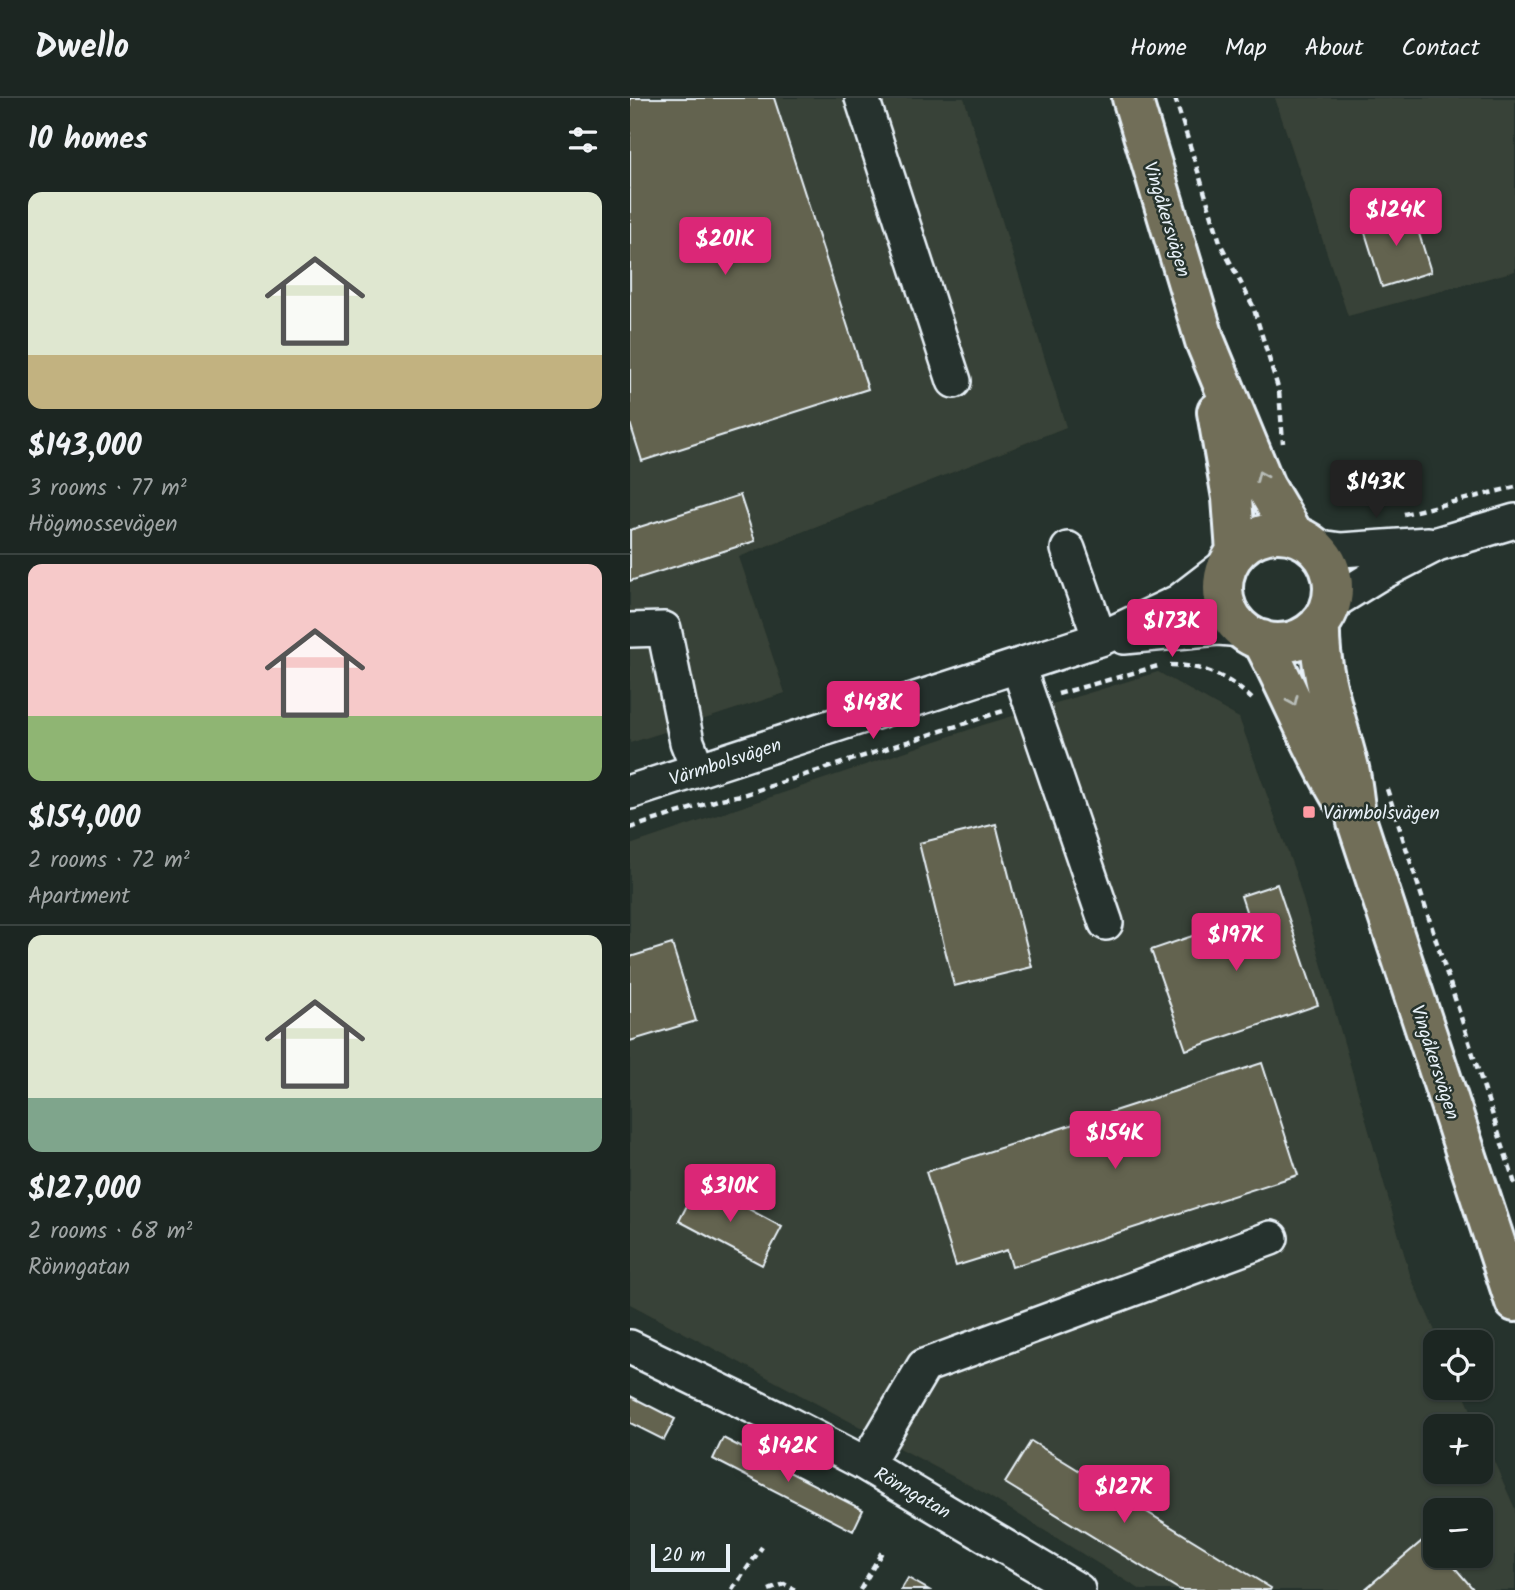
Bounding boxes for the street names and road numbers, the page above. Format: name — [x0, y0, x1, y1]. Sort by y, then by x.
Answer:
street label: Vingåkersvägen — [1134, 158, 1198, 281]
street label: Värmbolsvägen — [666, 731, 786, 795]
street label: Vingåkersvägen — [1401, 1001, 1467, 1124]
street label: Rönngatan — [868, 1460, 956, 1528]

